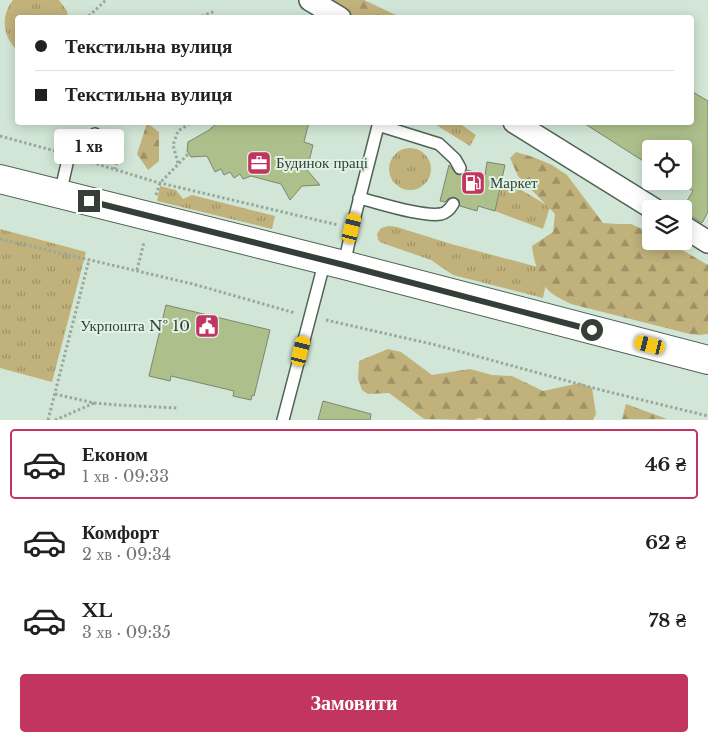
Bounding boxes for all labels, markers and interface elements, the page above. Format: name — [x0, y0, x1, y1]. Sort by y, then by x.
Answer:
text: Текстильна вулиця — [65, 35, 232, 58]
text: Текстильна вулиця — [65, 83, 232, 106]
callout: 1 хв — [54, 128, 124, 164]
text: 1 хв — [75, 136, 103, 156]
map controls — [642, 140, 692, 250]
button: locate — [642, 140, 692, 190]
office icon: Будинок праці — [246, 150, 272, 176]
place label: Будинок праці — [276, 153, 368, 172]
fuel station icon: Маркет — [460, 170, 486, 196]
place label: Маркет — [490, 173, 538, 192]
route end — [78, 190, 100, 212]
button: layers — [642, 200, 692, 250]
car — [341, 212, 362, 244]
public building icon: Укрпошта № 10 — [194, 313, 220, 339]
place label: Укрпошта № 10 — [80, 316, 190, 335]
route start — [581, 319, 603, 341]
car — [633, 334, 666, 356]
car — [290, 335, 311, 367]
icon: car — [22, 442, 67, 487]
text: Економ — [82, 443, 148, 466]
text: 46 ₴ — [645, 453, 686, 476]
text: 1 хв · 09:33 — [82, 466, 169, 486]
icon: car — [22, 520, 67, 565]
text: Комфорт — [82, 521, 159, 544]
text: 62 ₴ — [645, 531, 686, 554]
text: 2 хв · 09:34 — [82, 544, 171, 564]
icon: car — [22, 598, 67, 643]
text: XL — [82, 599, 112, 622]
text: 78 ₴ — [649, 609, 686, 632]
text: 3 хв · 09:35 — [82, 622, 171, 642]
button: Замовити — [20, 674, 688, 732]

